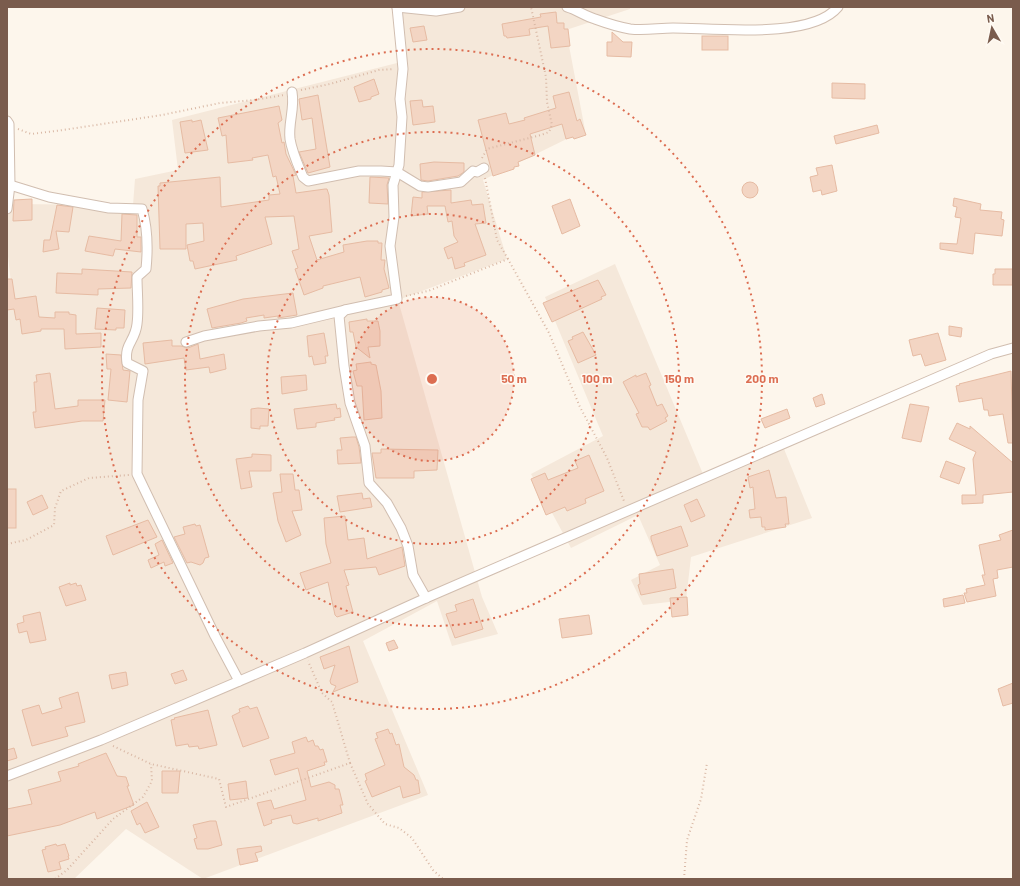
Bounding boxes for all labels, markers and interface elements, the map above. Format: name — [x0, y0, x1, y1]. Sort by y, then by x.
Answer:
north arrow — [972, 8, 1012, 48]
text: N — [986, 11, 995, 25]
text: 50 m — [501, 371, 527, 385]
text: 100 m — [582, 371, 612, 385]
text: 150 m — [664, 371, 694, 385]
text: 200 m — [746, 371, 778, 385]
centre of rings — [425, 372, 439, 386]

